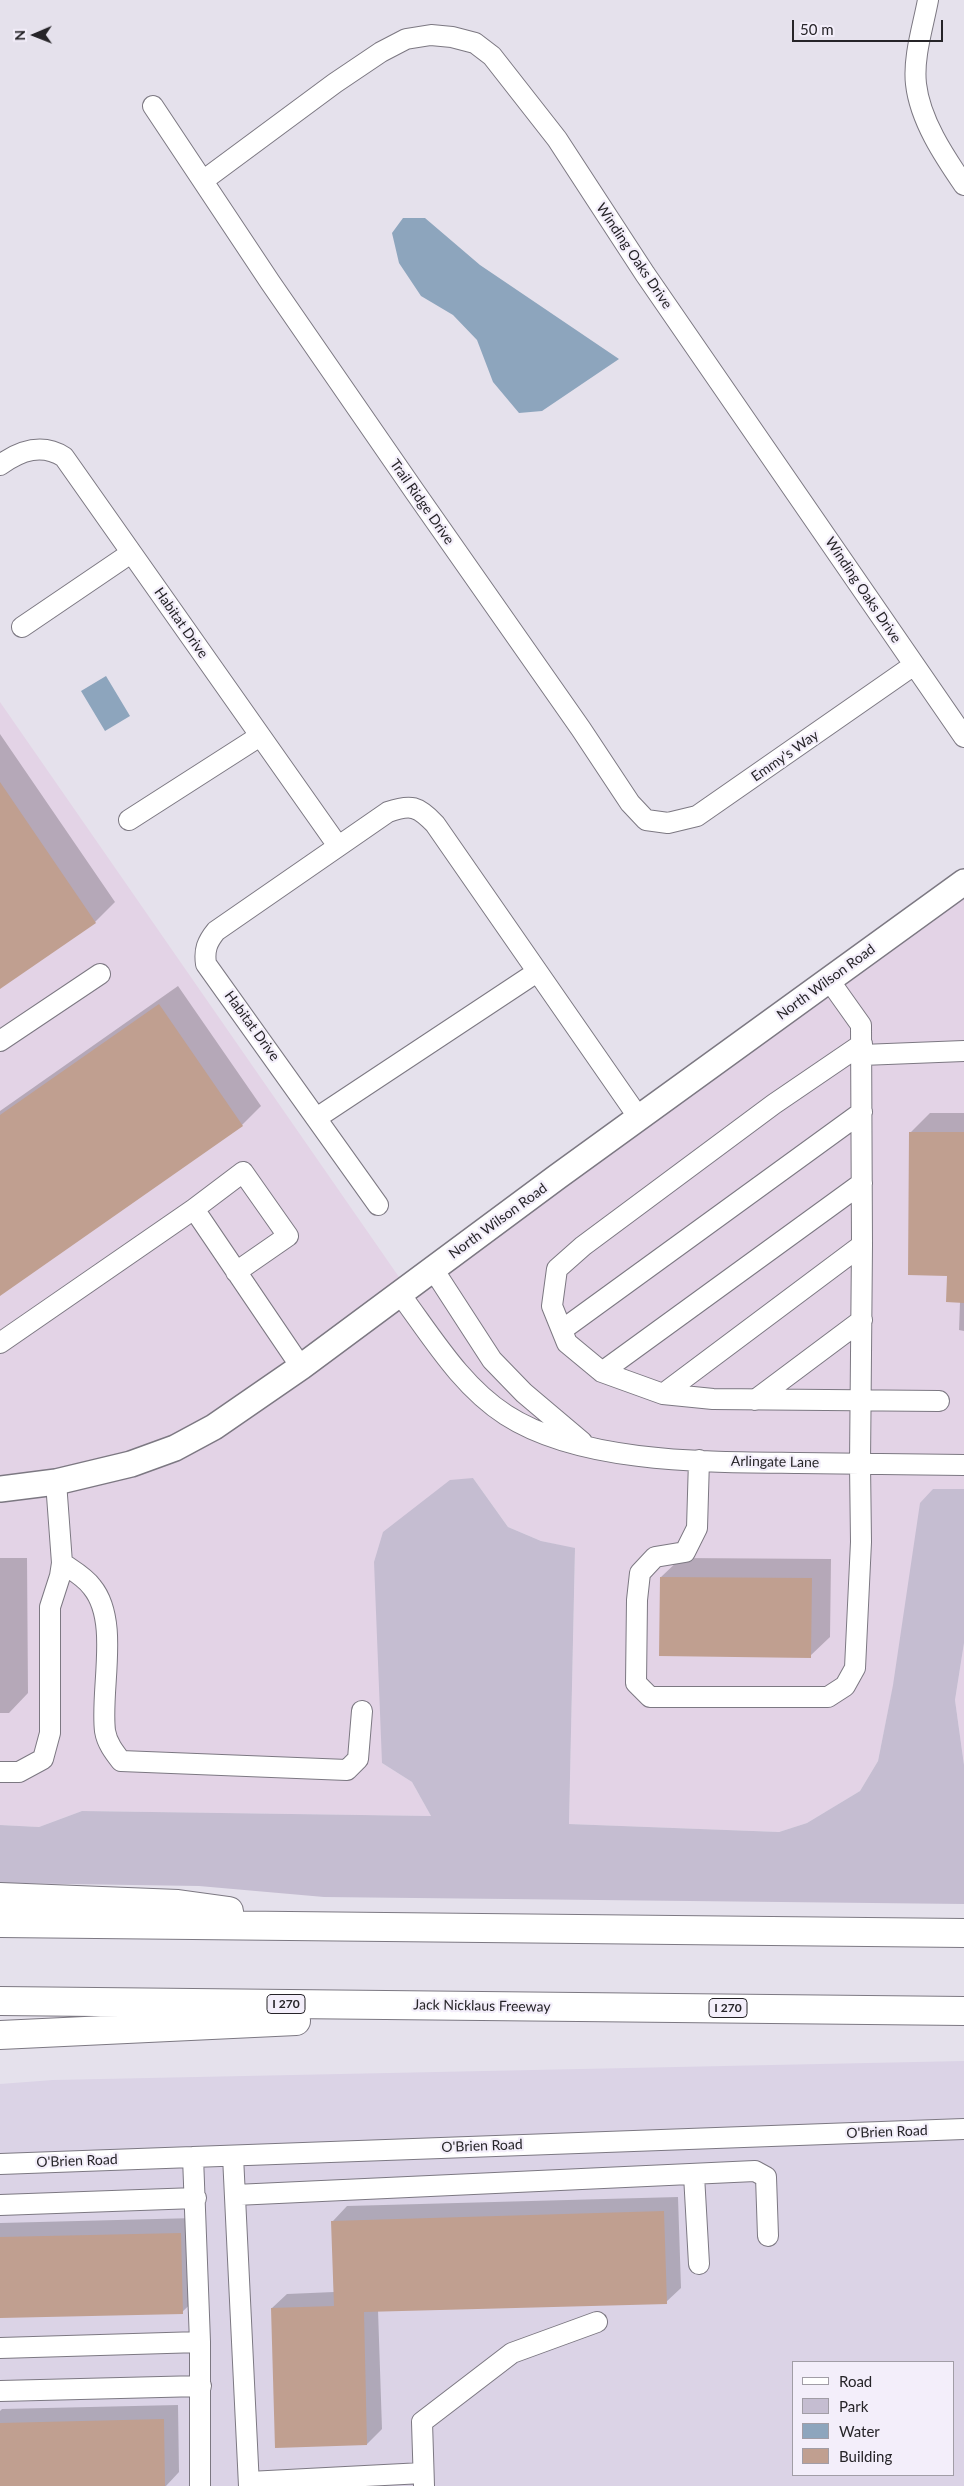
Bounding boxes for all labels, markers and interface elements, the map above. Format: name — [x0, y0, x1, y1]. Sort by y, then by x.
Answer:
north arrow — [10, 10, 60, 60]
scale bar — [794, 10, 945, 42]
text: 50 m — [800, 20, 834, 38]
text: N — [11, 30, 28, 41]
street label: Winding Oaks Drive — [592, 200, 676, 312]
street label: Trail Ridge Drive — [386, 456, 458, 548]
street label: Winding Oaks Drive — [821, 534, 905, 646]
street label: Habitat Drive — [150, 584, 212, 662]
street label: Emmy's Way — [748, 727, 822, 785]
street label: North Wilson Road — [774, 941, 878, 1023]
street label: Habitat Drive — [221, 988, 283, 1064]
street label: North Wilson Road — [446, 1180, 550, 1262]
street label: Arlingate Lane — [731, 1453, 819, 1471]
road number: I 270 — [267, 1995, 305, 2014]
street label: Jack Nicklaus Freeway — [413, 1996, 551, 2016]
road number: I 270 — [709, 1999, 747, 2018]
street label: O'Brien Road — [846, 2122, 928, 2142]
street label: O'Brien Road — [441, 2136, 523, 2156]
street label: O'Brien Road — [36, 2151, 118, 2171]
legend — [792, 2361, 954, 2476]
text: Road — [839, 2372, 872, 2390]
text: Park — [839, 2397, 868, 2415]
text: Water — [839, 2422, 880, 2440]
text: Building — [839, 2447, 892, 2465]

